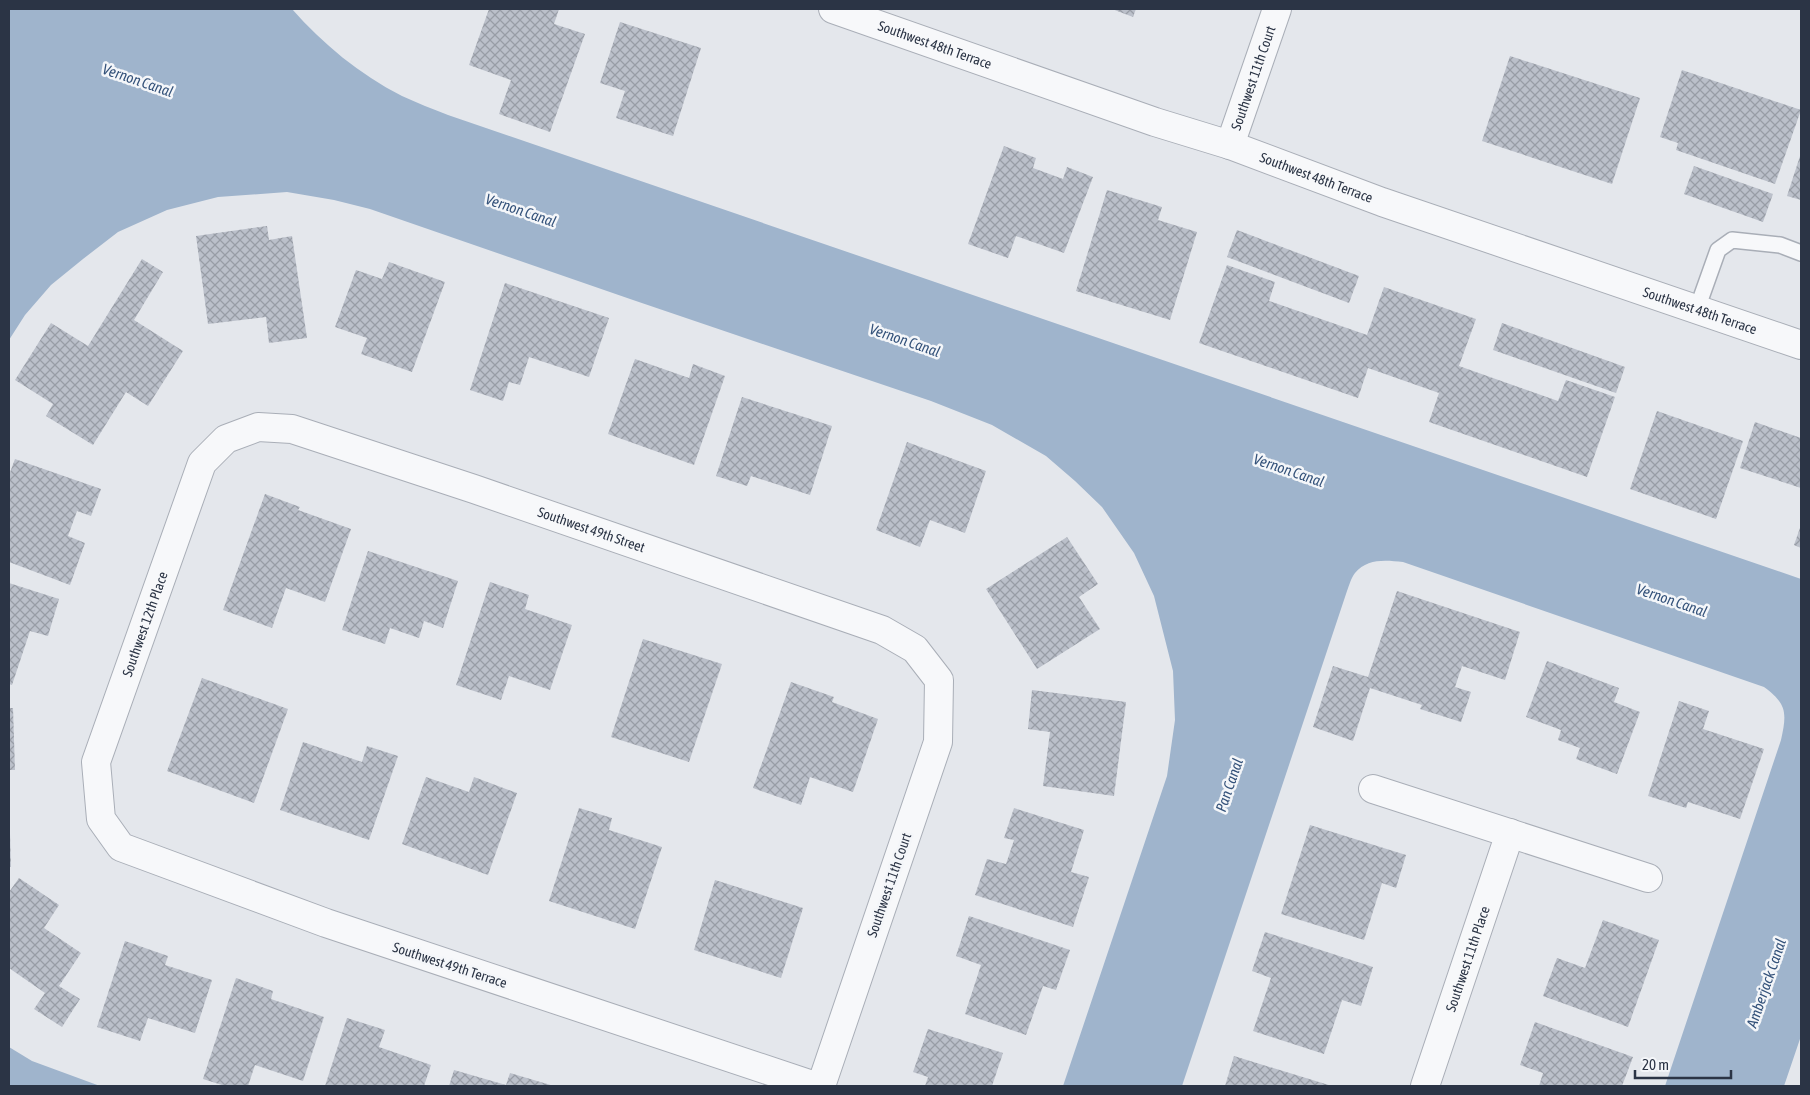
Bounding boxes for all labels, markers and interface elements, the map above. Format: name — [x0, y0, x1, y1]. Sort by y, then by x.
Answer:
street label: Southwest 48th Terrace — [876, 17, 994, 72]
street label: Southwest 11th Court — [1228, 24, 1279, 132]
water label: Vernon Canal — [100, 60, 176, 100]
street label: Southwest 48th Terrace — [1258, 149, 1375, 206]
water label: Vernon Canal — [483, 190, 559, 230]
street label: Southwest 48th Terrace — [1641, 284, 1759, 337]
water label: Vernon Canal — [867, 320, 943, 360]
water label: Vernon Canal — [1251, 450, 1327, 490]
street label: Southwest 49th Street — [536, 504, 647, 555]
street label: Southwest 12th Place — [119, 570, 171, 679]
water label: Vernon Canal — [1634, 580, 1710, 620]
water label: Pan Canal — [1212, 756, 1246, 814]
street label: Southwest 11th Court — [864, 831, 914, 939]
street label: Southwest 11th Place — [1443, 904, 1493, 1014]
water label: Amberjack Canal — [1742, 936, 1789, 1031]
street label: Southwest 49th Terrace — [391, 939, 509, 991]
scale bar — [1635, 1048, 1731, 1080]
text: 20 m — [1642, 1056, 1669, 1073]

